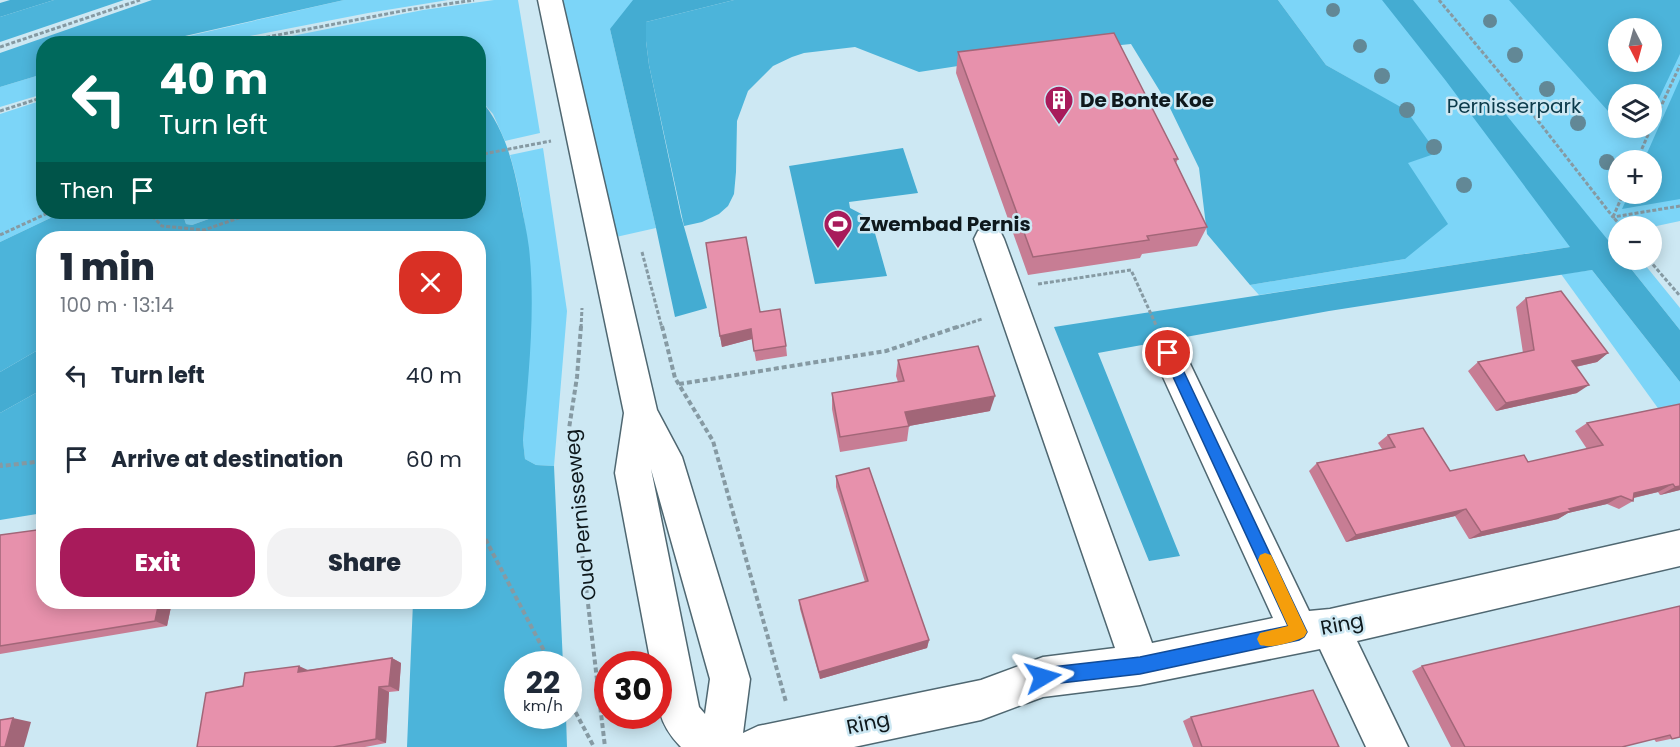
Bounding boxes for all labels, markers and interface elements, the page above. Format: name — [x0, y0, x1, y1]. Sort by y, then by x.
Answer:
north arrow — [1608, 18, 1662, 72]
map controls — [1608, 18, 1662, 270]
text: 40 m — [159, 50, 268, 109]
icon: left — [60, 60, 138, 138]
building icon: De Bonte Koe — [1043, 84, 1075, 126]
button: layers — [1608, 84, 1662, 138]
place label: De Bonte Koe — [1080, 86, 1214, 114]
park label: Pernisserpark — [1447, 92, 1582, 120]
text: Turn left — [159, 106, 268, 143]
button: + — [1608, 150, 1662, 204]
icon: arrive — [126, 174, 159, 207]
text: Then — [60, 175, 114, 206]
sports icon: Zwembad Pernis — [822, 208, 854, 250]
place label: Zwembad Pernis — [859, 210, 1031, 238]
button: − — [1608, 216, 1662, 270]
text: 1 min — [60, 242, 155, 293]
button: close — [399, 251, 462, 314]
text: 100 m · 13:14 — [60, 291, 174, 319]
pin — [1142, 327, 1193, 378]
icon: arrive — [1151, 336, 1184, 369]
icon: left — [60, 359, 93, 392]
text: Turn left — [111, 360, 205, 391]
text: 40 m — [406, 360, 462, 391]
street label: Oud Pernisseweg — [557, 428, 603, 602]
icon: arrive — [60, 443, 93, 476]
text: Arrive at destination — [111, 444, 343, 475]
text: 60 m — [406, 444, 462, 475]
button: Exit — [60, 528, 255, 597]
button: Share — [267, 528, 462, 597]
street label: Ring — [1318, 606, 1366, 642]
position arrow — [1011, 645, 1075, 709]
speed limit sign: 30 — [594, 651, 672, 729]
text: 22 — [526, 661, 560, 704]
text: km/h — [523, 695, 563, 716]
street label: Ring — [844, 705, 892, 741]

